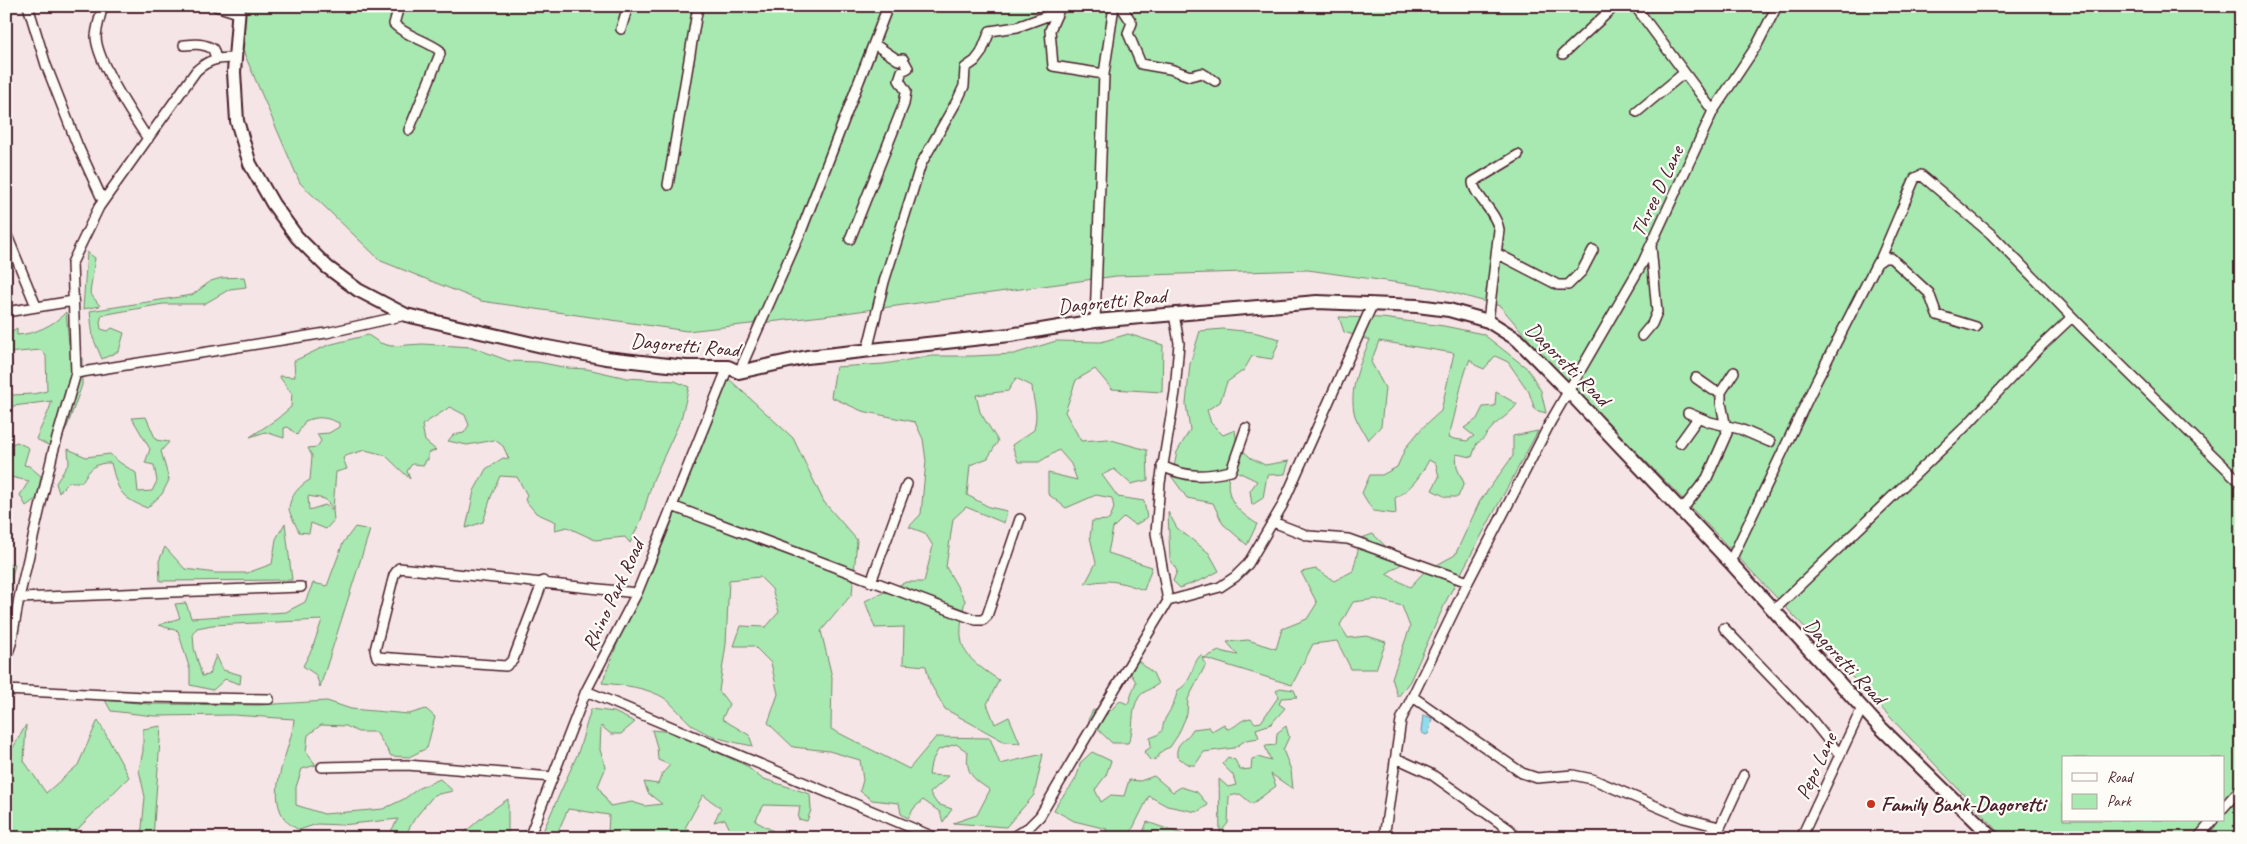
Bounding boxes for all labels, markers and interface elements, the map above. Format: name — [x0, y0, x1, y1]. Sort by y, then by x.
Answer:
street label: Three D Lane — [1625, 140, 1690, 241]
street label: Dagoretti Road — [1056, 282, 1171, 320]
street label: Dagoretti Road — [1520, 316, 1618, 414]
street label: Dagoretti Road — [630, 327, 744, 363]
street label: Rhino Park Road — [576, 532, 652, 654]
street label: Dagoretti Road — [1798, 612, 1894, 712]
street label: Pepo Lane — [1789, 727, 1844, 803]
legend — [2062, 756, 2224, 822]
text: Road — [2107, 768, 2134, 787]
place label: Family Bank-Dagoretti — [1881, 791, 2048, 817]
text: Park — [2107, 792, 2132, 811]
marker: Family Bank-Dagoretti — [1865, 798, 1877, 810]

